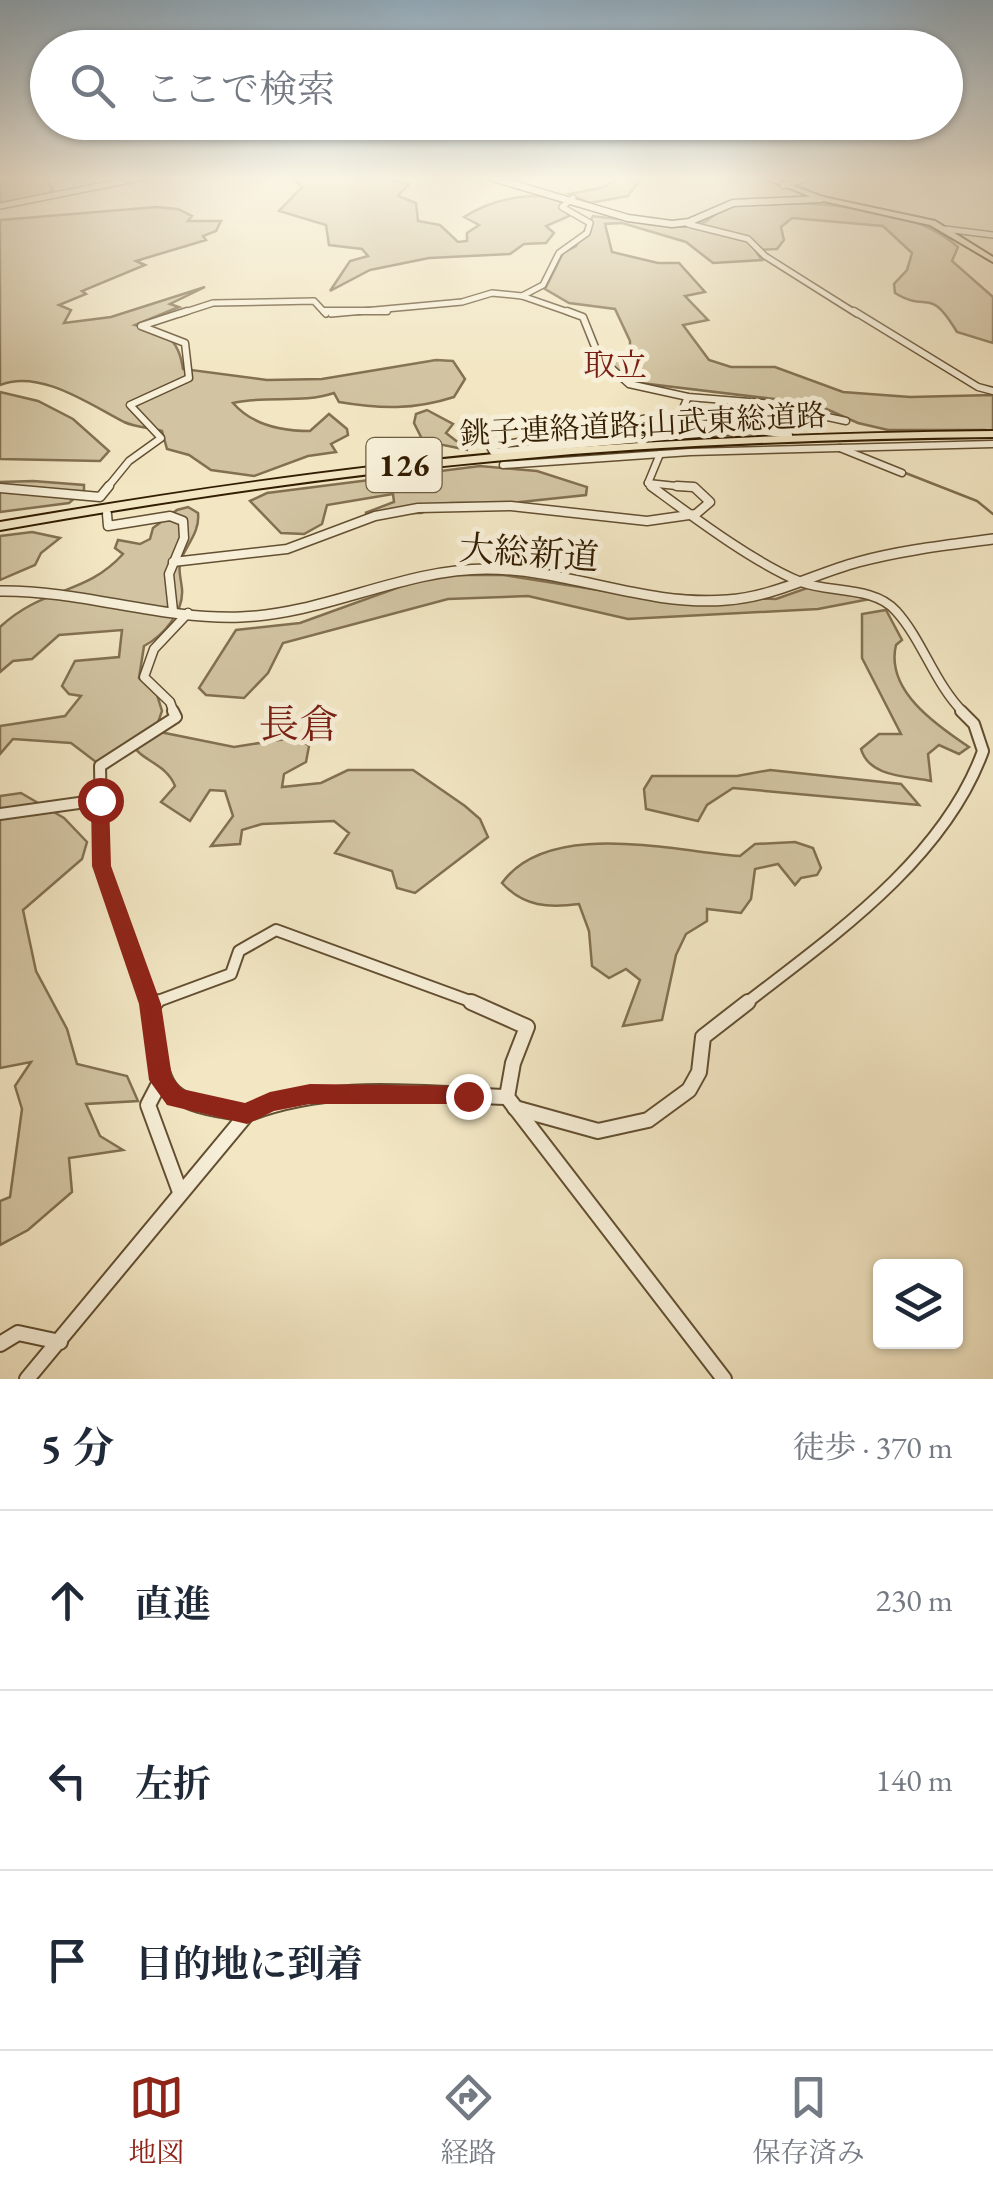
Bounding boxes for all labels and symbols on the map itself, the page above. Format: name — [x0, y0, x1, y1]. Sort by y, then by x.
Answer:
district label: 取立 — [583, 344, 647, 386]
street label: 銚子連絡道路;山武東総道路 — [459, 395, 827, 453]
road number: 126 — [366, 438, 442, 492]
street label: 大総新道 — [458, 525, 600, 579]
district label: 長倉 — [259, 698, 339, 750]
route start — [78, 778, 124, 824]
route end — [446, 1074, 492, 1120]

